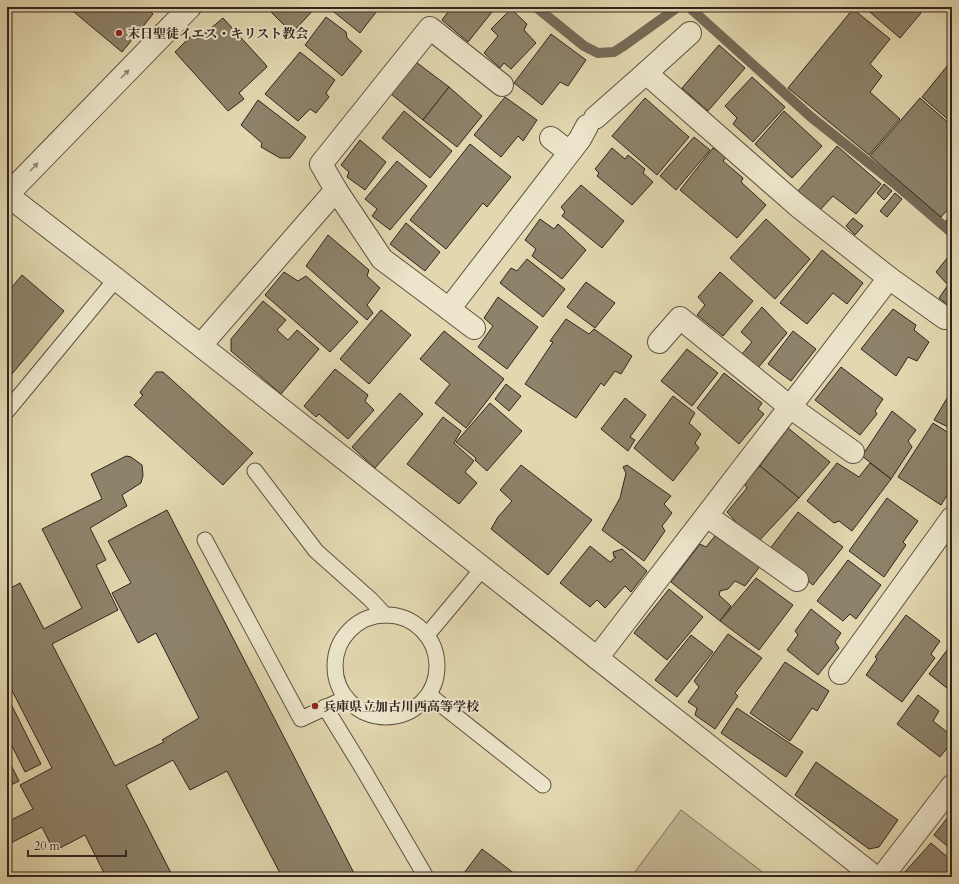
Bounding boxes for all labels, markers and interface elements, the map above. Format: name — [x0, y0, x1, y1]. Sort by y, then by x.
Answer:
place label: 末日聖徒イエス・キリスト教会 — [127, 25, 308, 43]
marker: 末日聖徒イエス・キリスト教会 — [114, 28, 124, 38]
one-way arrow — [120, 69, 130, 79]
one-way arrow — [29, 162, 39, 172]
place label: 兵庫県立加古川西高等学校 — [323, 698, 480, 716]
marker: 兵庫県立加古川西高等学校 — [310, 701, 320, 711]
scale bar — [28, 832, 126, 858]
text: 20 m — [34, 838, 61, 854]

